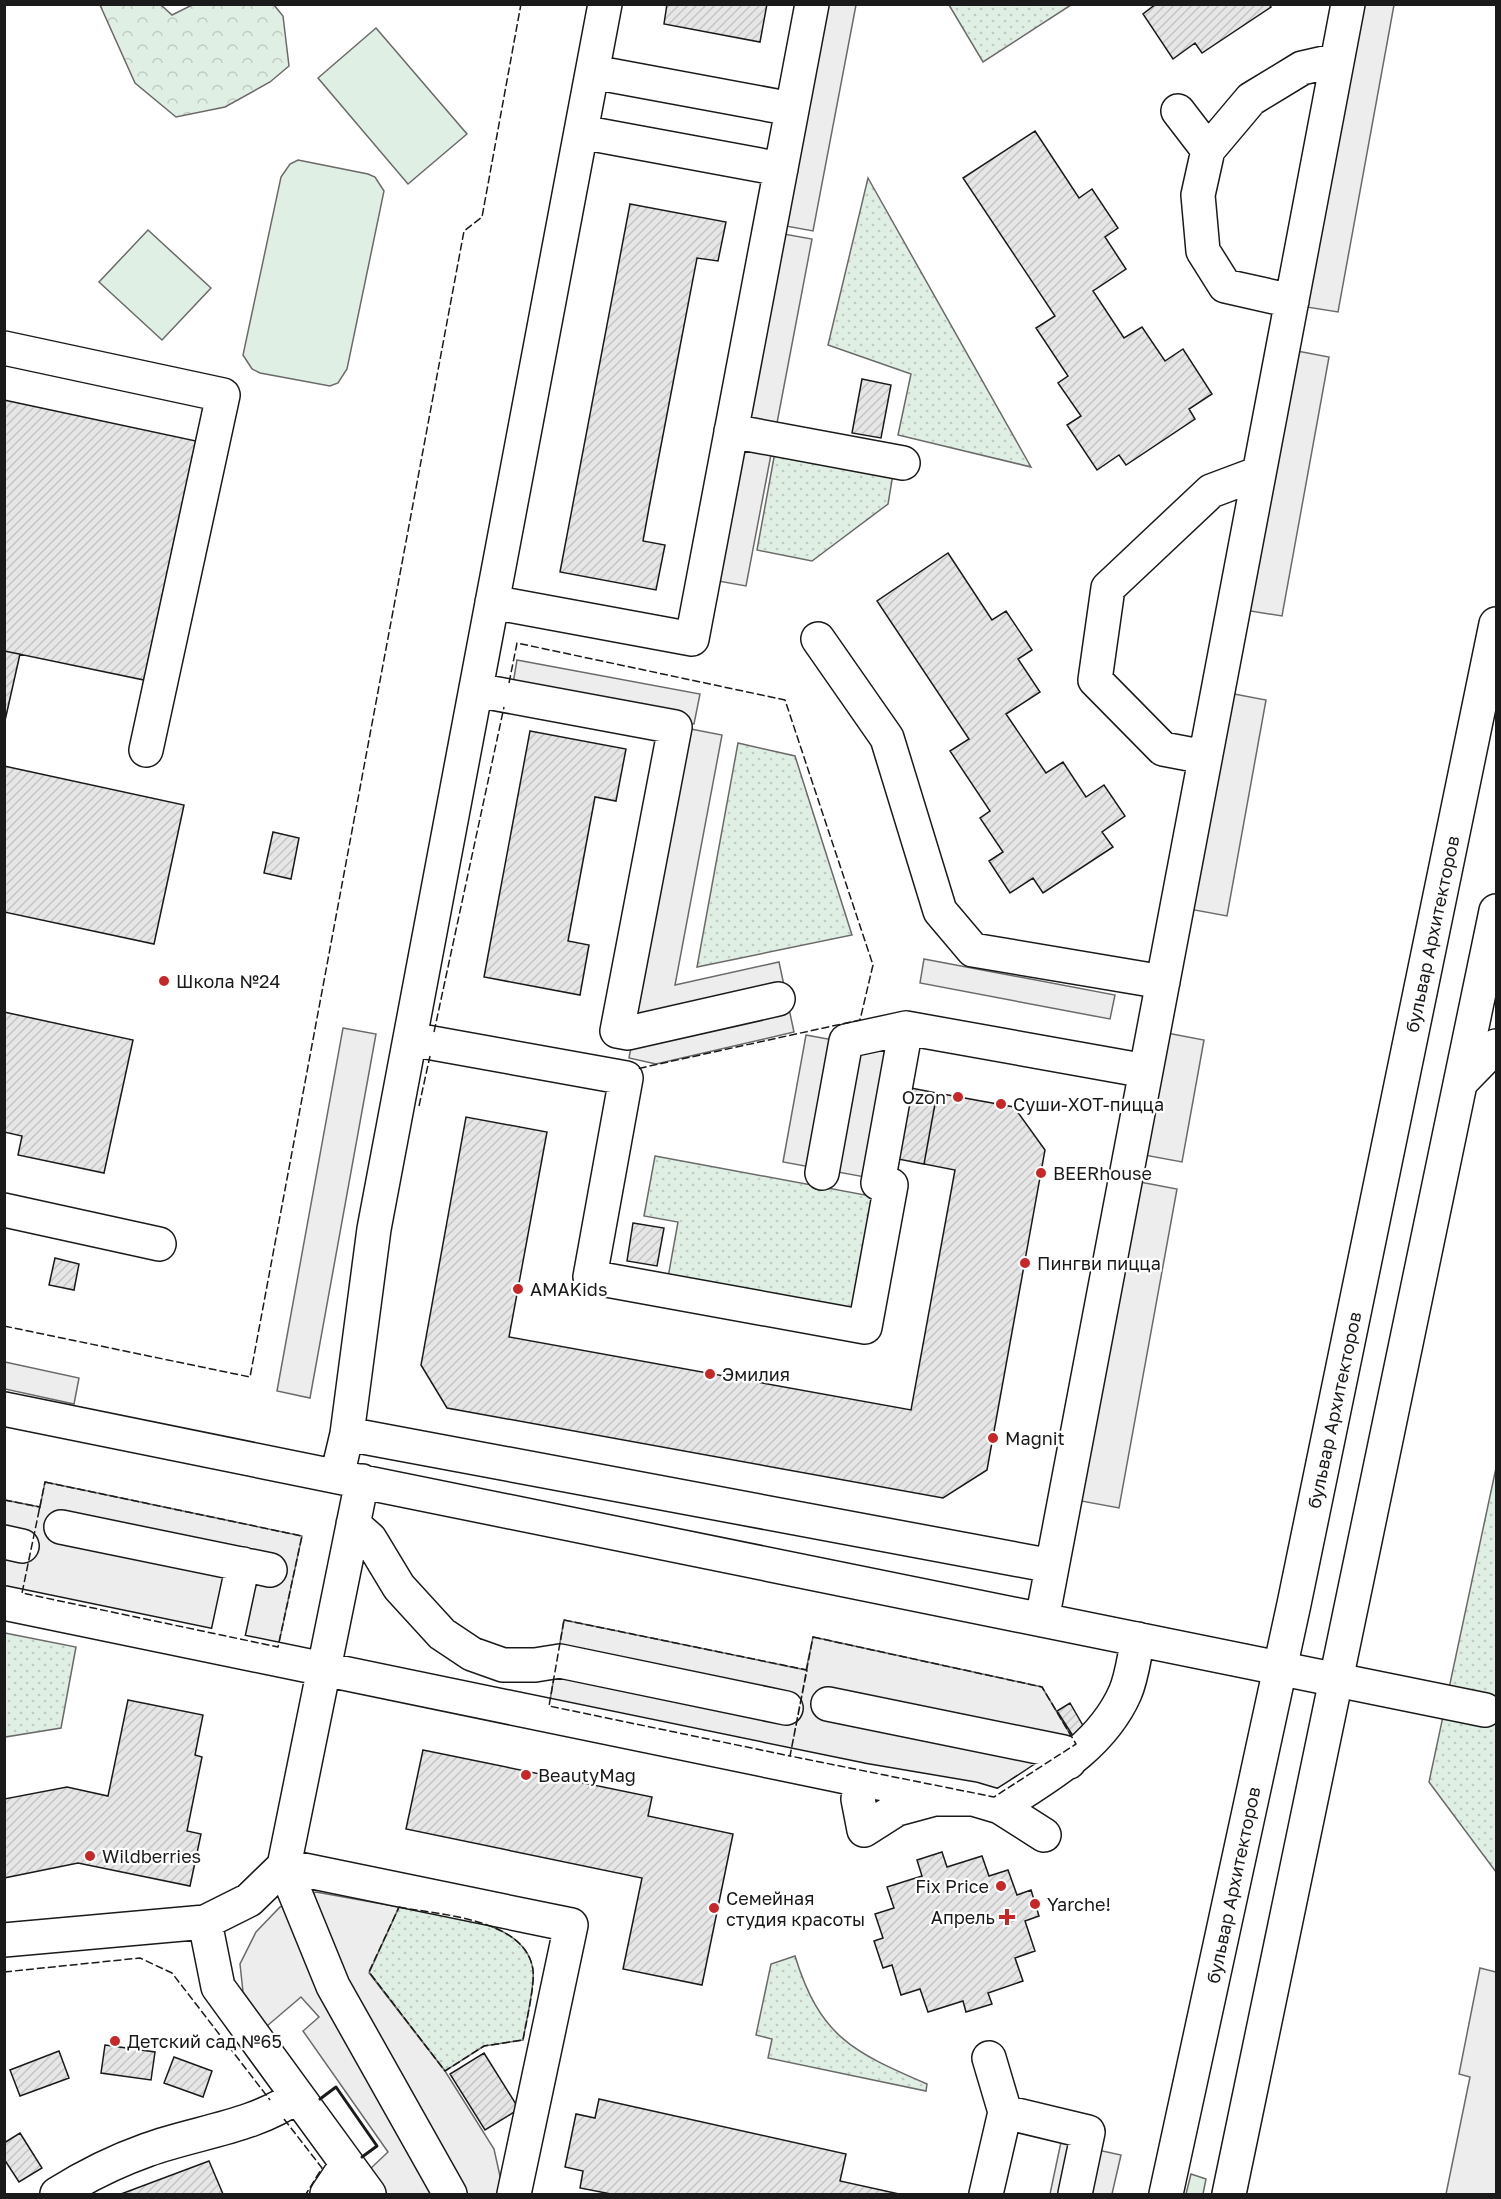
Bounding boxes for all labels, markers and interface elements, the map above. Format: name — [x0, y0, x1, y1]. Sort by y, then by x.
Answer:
street label: бульвар Архитекторов — [1400, 834, 1464, 1034]
place label: Школа №24 — [176, 970, 280, 992]
marker: Школа №24 — [157, 974, 171, 988]
place label: Ozon — [902, 1086, 946, 1108]
marker: Ozon — [951, 1090, 965, 1104]
place label: Суши-ХОТ-пицца — [1013, 1093, 1164, 1115]
marker: Суши-ХОТ-пицца — [994, 1097, 1008, 1111]
place label: BEERhouse — [1053, 1162, 1152, 1184]
marker: BEERhouse — [1034, 1166, 1048, 1180]
place label: Пингви пицца — [1037, 1252, 1161, 1274]
marker: Пингви пицца — [1018, 1256, 1032, 1270]
place label: AMAKids — [530, 1278, 607, 1300]
marker: AMAKids — [511, 1282, 525, 1296]
street label: бульвар Архитекторов — [1302, 1310, 1366, 1510]
place label: Эмилия — [722, 1363, 790, 1385]
marker: Эмилия — [703, 1367, 717, 1381]
place label: Magnit — [1005, 1427, 1065, 1449]
marker: Magnit — [986, 1431, 1000, 1445]
place label: BeautyMag — [538, 1764, 636, 1786]
marker: BeautyMag — [519, 1768, 533, 1782]
street label: бульвар Архитекторов — [1201, 1785, 1265, 1985]
place label: Wildberries — [102, 1845, 201, 1867]
marker: Wildberries — [83, 1849, 97, 1863]
place label: Fix Price — [915, 1875, 989, 1897]
marker: Fix Price — [994, 1879, 1008, 1893]
place label: Семейная студия красоты — [726, 1887, 865, 1930]
place label: Yarche! — [1047, 1893, 1111, 1915]
marker: Yarche! — [1028, 1897, 1042, 1911]
marker: Семейная студия красоты — [707, 1901, 721, 1915]
place label: Апрель — [931, 1906, 995, 1928]
marker: Апрель — [1000, 1910, 1014, 1924]
place label: Детский сад №65 — [127, 2030, 282, 2052]
marker: Детский сад №65 — [108, 2034, 122, 2048]

